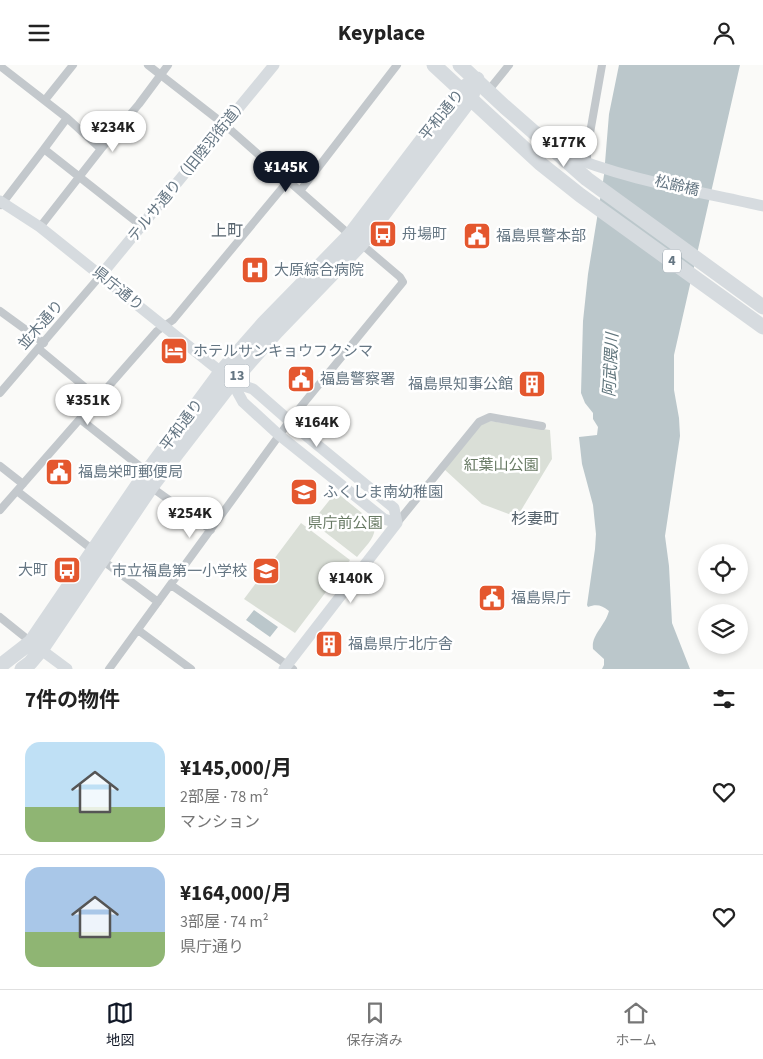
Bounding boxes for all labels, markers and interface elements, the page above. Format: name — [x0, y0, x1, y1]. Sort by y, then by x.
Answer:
text: Keyplace — [338, 17, 425, 49]
icon: menu — [25, 19, 53, 47]
icon: person — [710, 19, 738, 47]
street label: 平和通り — [415, 85, 469, 145]
street label: テルサ通り（旧陸羽街道） — [123, 93, 253, 247]
pin: ¥234K — [78, 111, 148, 153]
text: ¥234K — [91, 116, 135, 138]
pin: ¥177K — [529, 126, 599, 168]
text: ¥177K — [542, 131, 586, 153]
pin: ¥145K — [251, 151, 321, 193]
text: ¥145K — [264, 156, 308, 178]
street label: 松齢橋 — [653, 171, 701, 201]
bus stop icon: 舟場町 — [368, 219, 398, 249]
district label: 上町 — [211, 220, 243, 242]
public building icon: 福島県警本部 — [462, 221, 492, 251]
place label: 舟場町 — [402, 224, 447, 245]
place label: 福島県警本部 — [496, 226, 586, 247]
road number: 4 — [663, 250, 681, 273]
hospital icon: 大原綜合病院 — [240, 255, 270, 285]
place label: 大原綜合病院 — [274, 260, 364, 281]
street label: 県庁通り — [88, 262, 148, 316]
street label: 並木通り — [13, 295, 69, 355]
water label: 阿武隈川 — [598, 330, 624, 398]
hotel icon: ホテルサンキョウフクシマ — [159, 336, 189, 366]
place label: ホテルサンキョウフクシマ — [193, 341, 373, 362]
public building icon: 福島警察署 — [286, 364, 316, 394]
road number: 13 — [224, 365, 250, 387]
place label: 福島警察署 — [320, 369, 395, 390]
building icon: 福島県知事公館 — [517, 369, 547, 399]
place label: 福島県知事公館 — [408, 374, 513, 395]
pin: ¥351K — [53, 383, 123, 426]
text: ¥351K — [66, 389, 110, 411]
street label: 平和通り — [156, 395, 208, 455]
pin: ¥164K — [282, 405, 352, 448]
text: ¥164K — [295, 411, 339, 433]
park label: 紅葉山公園 — [463, 455, 539, 476]
public building icon: 福島栄町郵便局 — [44, 457, 74, 487]
place label: 福島栄町郵便局 — [78, 462, 183, 483]
school or university icon: ふくしま南幼稚園 — [289, 477, 319, 507]
place label: ふくしま南幼稚園 — [323, 482, 443, 503]
pin: ¥254K — [155, 497, 225, 539]
text: ¥254K — [168, 502, 212, 524]
district label: 杉妻町 — [511, 508, 559, 530]
park label: 県庁前公園 — [307, 513, 383, 534]
map controls — [698, 544, 748, 654]
button: locate — [698, 544, 748, 594]
bus stop icon: 大町 — [52, 555, 82, 585]
school or university icon: 市立福島第一小学校 — [251, 556, 281, 586]
place label: 大町 — [18, 560, 48, 581]
place label: 市立福島第一小学校 — [112, 561, 247, 582]
pin: ¥140K — [316, 561, 386, 604]
text: ¥140K — [329, 567, 373, 589]
public building icon: 福島県庁 — [477, 583, 507, 613]
place label: 福島県庁 — [511, 588, 571, 609]
button: layers — [698, 604, 748, 654]
building icon: 福島県庁北庁舎 — [314, 629, 344, 659]
place label: 福島県庁北庁舎 — [348, 634, 453, 655]
text: 7件の物件 — [25, 685, 120, 715]
icon: filters — [710, 685, 738, 713]
text: ¥145,000/月 — [180, 753, 292, 783]
icon: home — [65, 762, 125, 822]
icon: heart — [710, 778, 738, 806]
text: 2部屋 · 78 m² — [180, 786, 269, 808]
text: マンション — [180, 811, 260, 833]
text: ¥164,000/月 — [180, 878, 292, 908]
icon: home — [65, 887, 125, 947]
icon: heart — [710, 903, 738, 931]
text: 3部屋 · 74 m² — [180, 911, 269, 933]
text: 県庁通り — [180, 936, 244, 958]
tab: 地図 — [106, 999, 134, 1051]
tab: 保存済み — [347, 999, 403, 1051]
tab: ホーム — [615, 999, 657, 1051]

